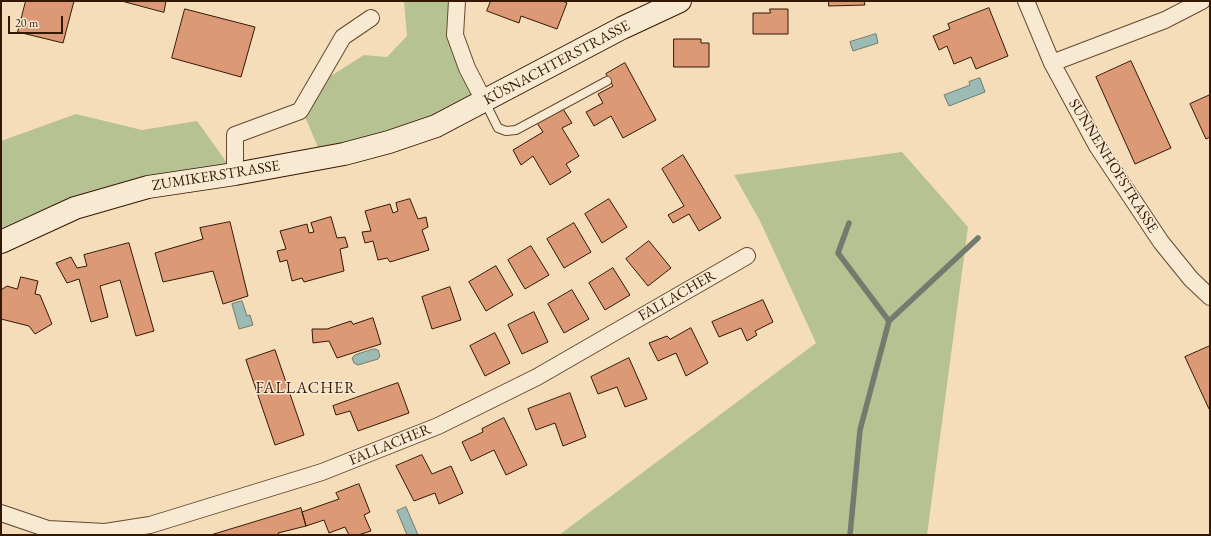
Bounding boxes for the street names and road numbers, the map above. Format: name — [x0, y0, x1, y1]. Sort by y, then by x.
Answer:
street label: KÜSNACHTERSTRASSE — [481, 17, 633, 109]
street label: SUNNENHOFSTRASSE — [1064, 96, 1162, 236]
street label: ZUMIKERSTRASSE — [151, 157, 281, 195]
street label: FALLACHER — [635, 267, 719, 325]
street label: FALLACHER — [347, 420, 433, 470]

